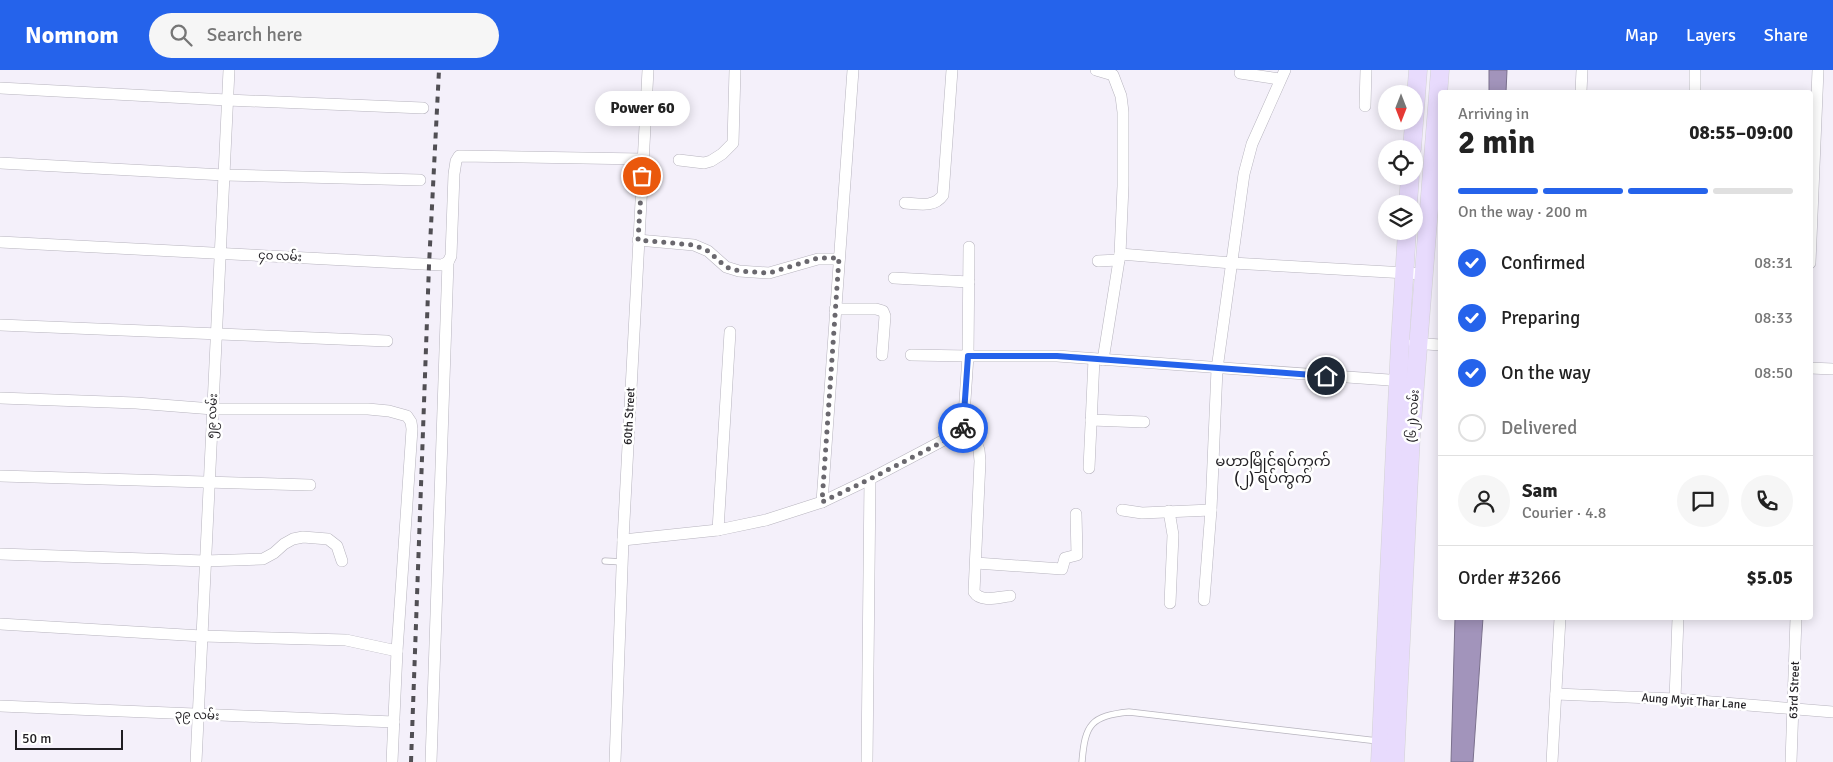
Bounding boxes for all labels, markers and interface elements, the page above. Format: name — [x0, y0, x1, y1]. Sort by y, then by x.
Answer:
search box — [149, 13, 499, 58]
text: Nomnom — [25, 20, 119, 50]
icon: search — [167, 21, 195, 49]
text: Search here — [207, 23, 303, 47]
text: Map — [1625, 24, 1658, 46]
text: Layers — [1686, 24, 1736, 46]
text: Share — [1764, 24, 1808, 46]
north arrow — [1378, 85, 1422, 130]
map controls — [1378, 85, 1423, 240]
callout: Power 60 — [594, 91, 690, 126]
text: Power 60 — [610, 98, 675, 118]
text: Arriving in — [1458, 104, 1529, 124]
text: 08:55–09:00 — [1689, 121, 1793, 145]
text: 2 min — [1458, 123, 1535, 162]
button: locate — [1378, 140, 1423, 185]
pin — [621, 155, 663, 197]
icon: bag — [628, 162, 656, 190]
button: layers — [1378, 195, 1423, 240]
text: On the way · 200 m — [1458, 202, 1588, 222]
street label: ၄၀ လမ်း — [258, 246, 302, 267]
icon: check — [1458, 249, 1486, 277]
text: Confirmed — [1501, 251, 1585, 275]
text: 08:31 — [1754, 253, 1793, 273]
icon: check — [1458, 304, 1486, 332]
text: Preparing — [1501, 306, 1580, 330]
text: 08:33 — [1754, 308, 1793, 328]
pin — [1305, 355, 1347, 397]
icon: check — [1458, 359, 1486, 387]
text: On the way — [1501, 361, 1591, 385]
icon: home — [1312, 362, 1340, 390]
text: 08:50 — [1754, 363, 1793, 383]
street label: 60th Street — [621, 387, 638, 445]
street label: (၆၂) လမ်း — [1402, 389, 1425, 443]
street label: ၅၉ လမ်း — [202, 393, 223, 439]
courier — [938, 403, 988, 453]
icon: bike — [949, 414, 977, 442]
text: Delivered — [1501, 416, 1577, 440]
district label: မဟာမြိုင်ရပ်ကွက် (၂) ရပ်ကွက် — [1215, 451, 1331, 490]
button: person — [1458, 475, 1510, 527]
button: chat — [1677, 475, 1729, 527]
button: phone — [1741, 475, 1793, 527]
text: Sam — [1522, 479, 1558, 503]
text: Courier · 4.8 — [1522, 503, 1606, 523]
text: Order #3266 — [1458, 566, 1561, 590]
text: $5.05 — [1747, 566, 1793, 590]
street label: 63rd Street — [1786, 661, 1803, 719]
street label: Aung Myit Thar Lane — [1641, 690, 1747, 713]
street label: ၃၉ လမ်း — [174, 705, 220, 726]
scale bar — [15, 727, 122, 750]
text: 50 m — [22, 730, 51, 747]

